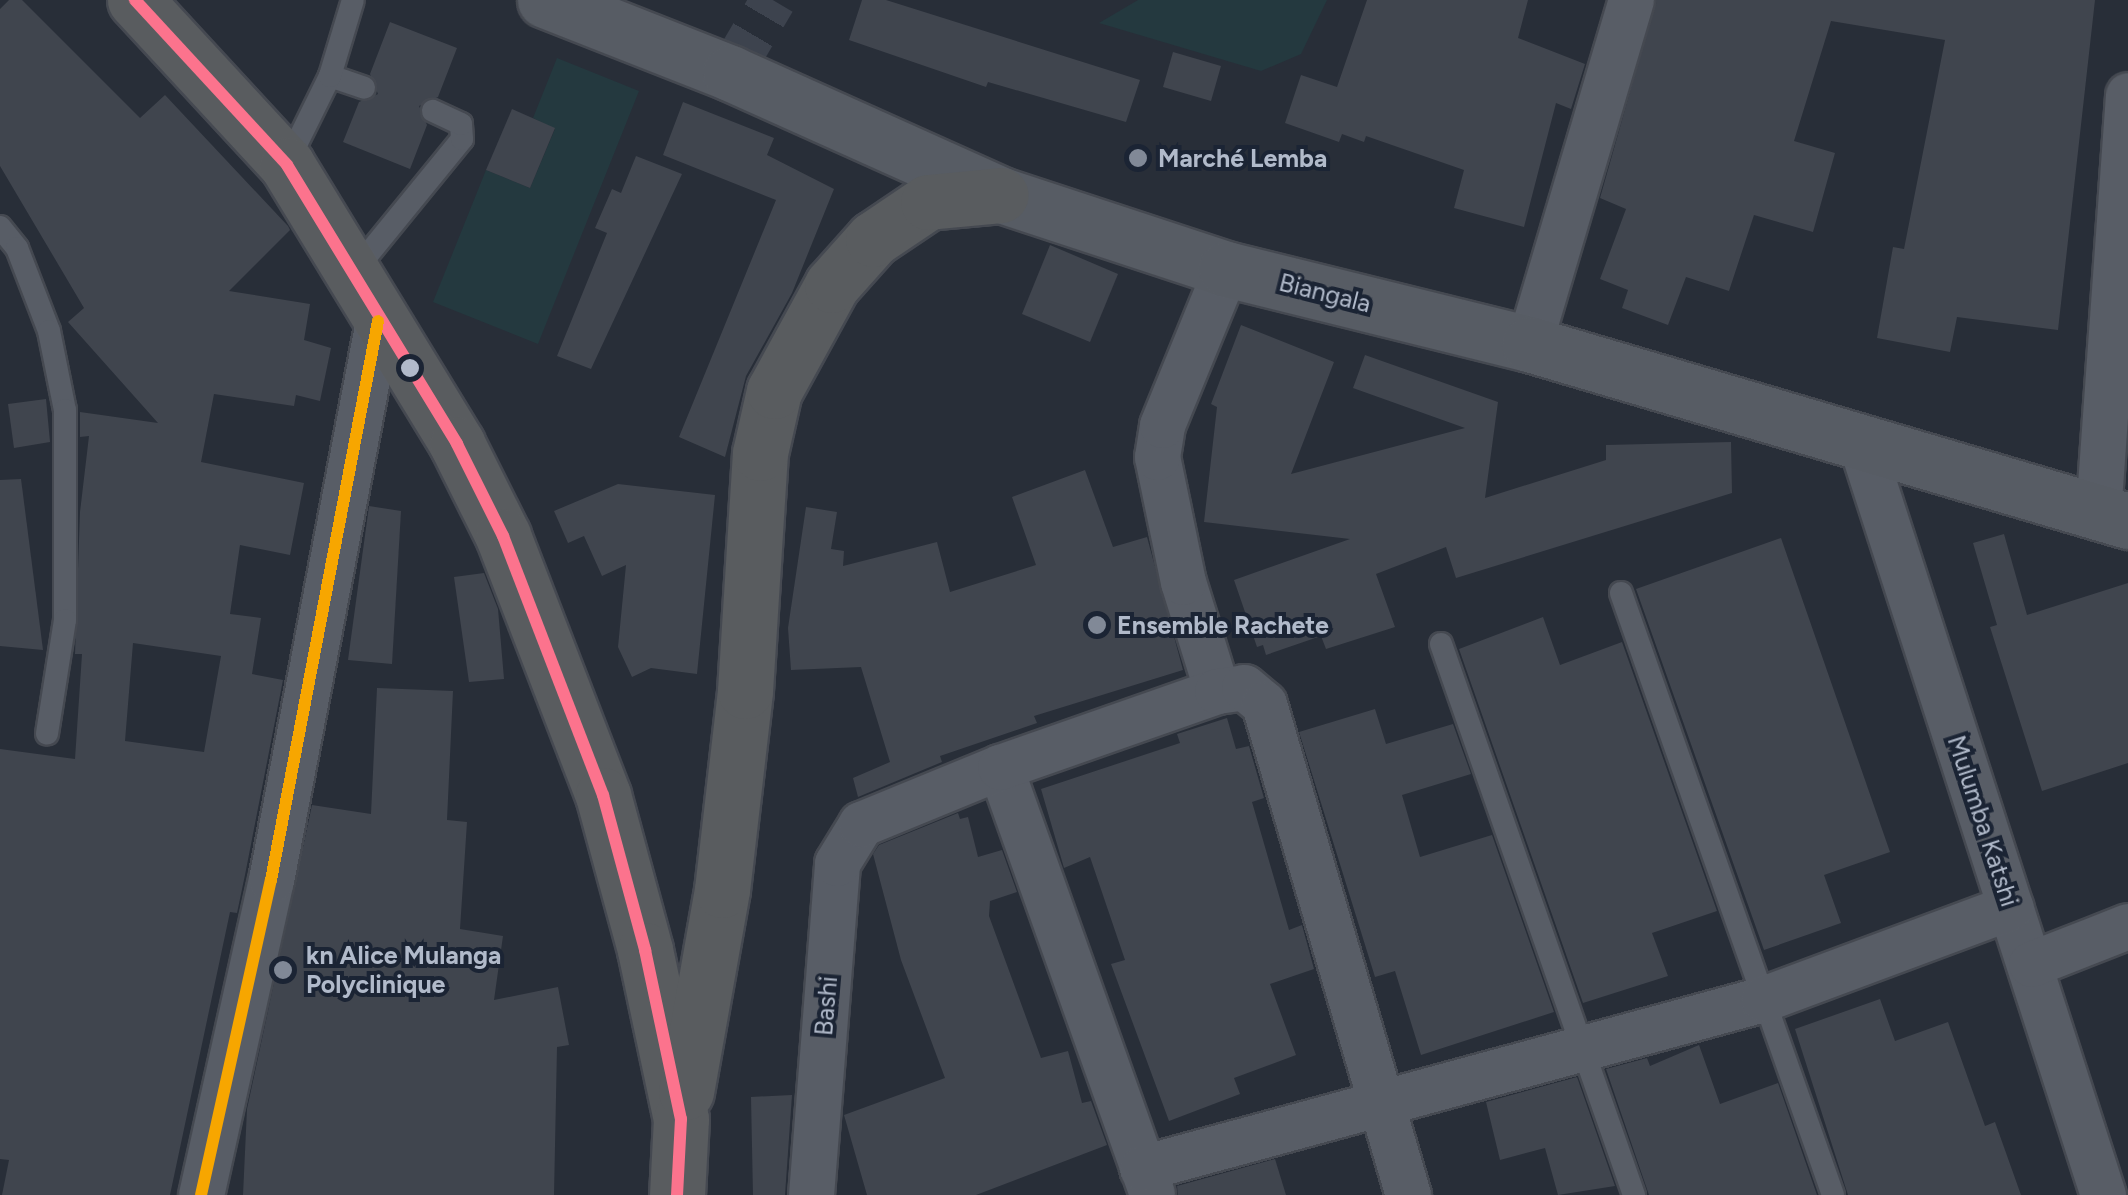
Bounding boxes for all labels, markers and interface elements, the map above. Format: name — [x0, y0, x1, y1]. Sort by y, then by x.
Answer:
place label: Marché Lemba — [1158, 143, 1327, 173]
marker: Marché Lemba — [1127, 147, 1149, 169]
street label: Biangala — [1276, 267, 1374, 319]
unlabelled marker — [400, 358, 420, 378]
place label: Ensemble Rachete — [1117, 610, 1329, 640]
marker: Ensemble Rachete — [1086, 614, 1108, 636]
street label: Mulumba Katshi — [1941, 732, 2025, 910]
place label: kn Alice Mulanga Polyclinique — [306, 941, 501, 1000]
marker: kn Alice Mulanga Polyclinique — [270, 957, 296, 983]
street label: Bashi — [808, 975, 844, 1037]

